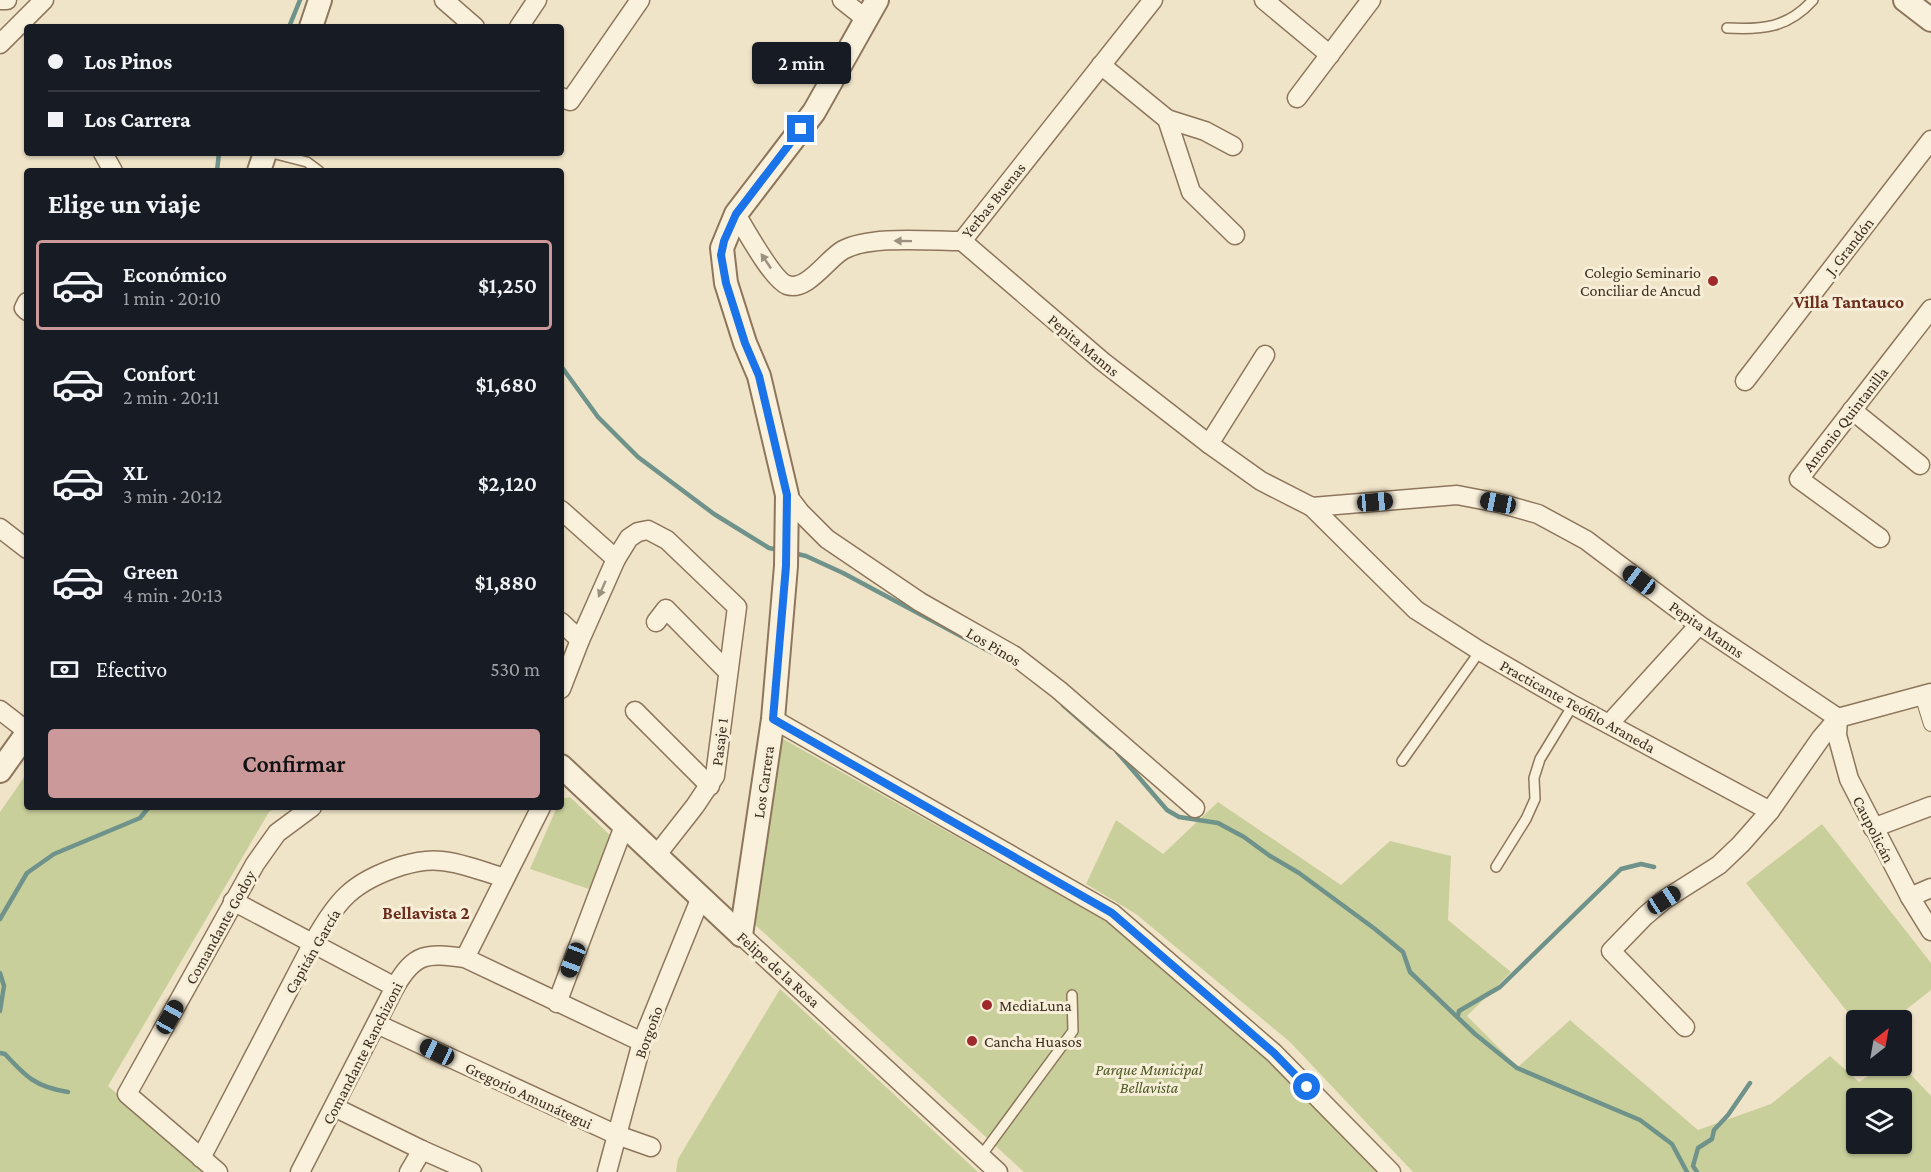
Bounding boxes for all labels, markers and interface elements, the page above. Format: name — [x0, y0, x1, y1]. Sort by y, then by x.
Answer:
callout: 2 min — [752, 42, 850, 84]
text: Los Pinos — [84, 49, 172, 74]
text: 2 min — [778, 52, 825, 74]
text: Los Carrera — [84, 107, 191, 132]
route end — [787, 115, 814, 142]
street label: Yerbas Buenas — [958, 159, 1029, 241]
text: Elige un viaje — [48, 189, 201, 219]
street label: J. Grandón — [1821, 214, 1878, 280]
one-way arrow — [894, 236, 913, 245]
one-way arrow — [760, 252, 771, 269]
icon: car — [51, 258, 105, 312]
text: Económico — [123, 262, 227, 287]
place label: Colegio Seminario Conciliar de Ancud — [1580, 264, 1702, 299]
text: $1,250 — [478, 273, 537, 298]
marker: Colegio Seminario Conciliar de Ancud — [1706, 274, 1720, 288]
text: 1 min · 20:10 — [123, 287, 221, 309]
district label: Villa Tantauco — [1793, 292, 1904, 312]
street label: Pepita Manns — [1044, 311, 1123, 381]
icon: car — [51, 357, 105, 411]
text: Confort — [123, 361, 196, 386]
street label: Antonio Quintanilla — [1799, 363, 1892, 475]
text: $1,680 — [476, 372, 537, 397]
text: 2 min · 20:11 — [123, 386, 219, 408]
icon: car — [51, 456, 105, 510]
text: XL — [123, 460, 148, 485]
text: $2,120 — [478, 471, 537, 496]
text: 3 min · 20:12 — [123, 485, 222, 507]
car — [1356, 491, 1394, 513]
car — [1479, 491, 1517, 515]
icon: car — [51, 555, 105, 609]
text: Green — [123, 559, 179, 584]
car — [1619, 562, 1659, 598]
text: $1,880 — [475, 570, 537, 595]
one-way arrow — [598, 581, 607, 598]
text: 4 min · 20:13 — [123, 584, 223, 606]
street label: Pepita Manns — [1666, 597, 1747, 662]
street label: Los Pinos — [964, 624, 1024, 669]
icon: cash — [48, 653, 81, 686]
text: Efectivo — [96, 657, 167, 682]
street label: Practicante Teófilo Araneda — [1497, 657, 1659, 757]
text: 530 m — [490, 658, 540, 680]
street label: Pasaje 1 — [708, 717, 732, 767]
button: Confirmar — [48, 729, 540, 798]
street label: Los Carrera — [750, 744, 777, 819]
street label: Caupolicán — [1849, 793, 1898, 866]
street label: Comandante Godoy — [182, 867, 260, 988]
car — [1644, 883, 1684, 917]
district label: Bellavista 2 — [382, 903, 470, 923]
street label: Capitán García — [281, 905, 345, 997]
street label: Felipe de la Rosa — [733, 928, 824, 1012]
car — [558, 940, 588, 980]
street label: Comandante Ranchizoni — [319, 979, 406, 1127]
car — [153, 997, 187, 1037]
place label: MediaLuna — [999, 997, 1072, 1014]
marker: MediaLuna — [980, 998, 994, 1012]
street label: Borgoño — [631, 1004, 667, 1061]
north arrow — [1846, 1010, 1912, 1076]
map controls — [1846, 1010, 1912, 1154]
place label: Cancha Huasos — [984, 1033, 1082, 1050]
marker: Cancha Huasos — [965, 1034, 979, 1048]
car — [417, 1036, 457, 1068]
street label: Gregorio Amunátegui — [462, 1059, 595, 1133]
park label: Parque Municipal Bellavista — [1095, 1061, 1204, 1096]
route start — [1293, 1073, 1320, 1100]
button: layers — [1846, 1088, 1912, 1154]

